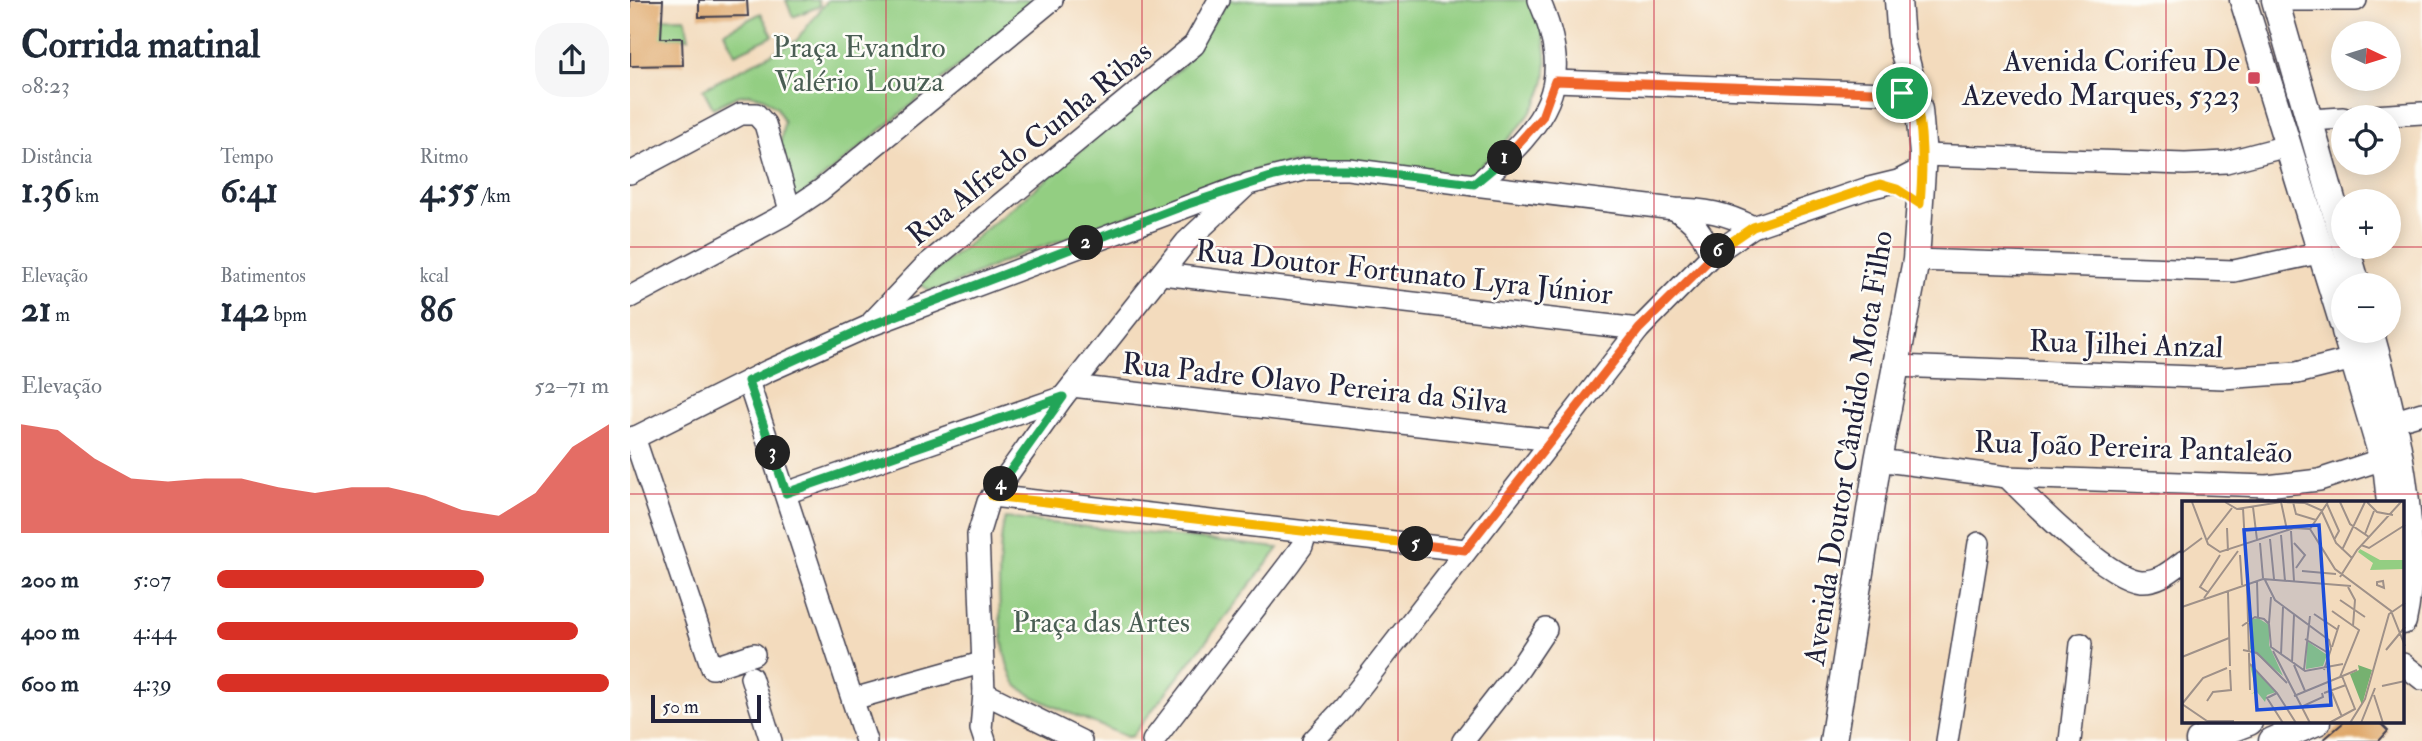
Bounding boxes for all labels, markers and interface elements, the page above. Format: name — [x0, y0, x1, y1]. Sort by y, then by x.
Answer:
text: Corrida matinal — [21, 21, 260, 69]
north arrow — [2331, 21, 2401, 91]
map controls — [2331, 21, 2401, 343]
button: share — [535, 23, 609, 97]
park label: Praça Evandro Valério Louza — [772, 29, 946, 100]
street label: Rua Alfredo Cunha Ribas — [899, 33, 1159, 254]
place label: Avenida Corifeu De Azevedo Marques, 5323 — [1961, 43, 2240, 114]
pin — [1872, 63, 1932, 123]
marker: Avenida Corifeu De Azevedo Marques, 5323 — [2246, 70, 2262, 86]
text: 08:23 — [21, 71, 70, 100]
icon: arrive — [1883, 74, 1921, 112]
button: locate — [2331, 105, 2401, 175]
pin: 1 — [1488, 140, 1522, 176]
text: Distância — [21, 145, 92, 169]
text: Tempo — [220, 145, 273, 169]
text: Ritmo — [420, 145, 468, 169]
text: 1 — [1501, 145, 1508, 169]
text: 1.36 — [21, 169, 71, 213]
text: 6:41 — [220, 169, 278, 213]
text: 4:55 — [420, 169, 478, 213]
text: km — [71, 184, 99, 208]
text: /km — [478, 184, 511, 208]
button: + — [2331, 189, 2401, 259]
pin: 2 — [1068, 226, 1104, 260]
street label: Avenida Doutor Cândido Mota Filho — [1796, 228, 1901, 669]
text: 2 — [1081, 230, 1090, 254]
street label: Rua Doutor Fortunato Lyra Júnior — [1194, 232, 1614, 313]
pin: 6 — [1700, 233, 1736, 268]
text: 6 — [1713, 238, 1722, 262]
text: Elevação — [21, 264, 88, 288]
text: Batimentos — [220, 264, 306, 288]
text: kcal — [420, 264, 449, 288]
button: − — [2331, 273, 2401, 343]
text: 21 — [21, 288, 51, 332]
text: 142 — [220, 288, 269, 332]
text: 86 — [420, 288, 454, 332]
text: m — [51, 303, 70, 327]
text: bpm — [269, 303, 307, 327]
street label: Rua Jilhei Anzal — [2028, 323, 2224, 366]
street label: Rua Padre Olavo Pereira da Silva — [1120, 345, 1510, 422]
text: Elevação — [21, 371, 102, 400]
text: 52–71 m — [534, 371, 609, 400]
street label: Rua João Pereira Pantaleão — [1973, 423, 2293, 472]
pin: 3 — [755, 435, 790, 470]
text: 3 — [769, 440, 776, 464]
pin: 4 — [984, 466, 1018, 502]
text: 4 — [995, 471, 1006, 495]
inset map — [2182, 501, 2404, 724]
pin: 5 — [1398, 526, 1434, 562]
text: 5 — [1411, 531, 1420, 555]
text: 200 m — [21, 565, 79, 594]
text: 5:07 — [133, 565, 171, 594]
park label: Praça das Artes — [1012, 604, 1190, 641]
text: 400 m — [21, 617, 80, 646]
text: 4:44 — [133, 617, 176, 646]
text: 600 m — [21, 669, 79, 698]
text: 4:39 — [133, 669, 172, 698]
scale bar — [651, 692, 761, 724]
text: 50 m — [662, 695, 699, 719]

